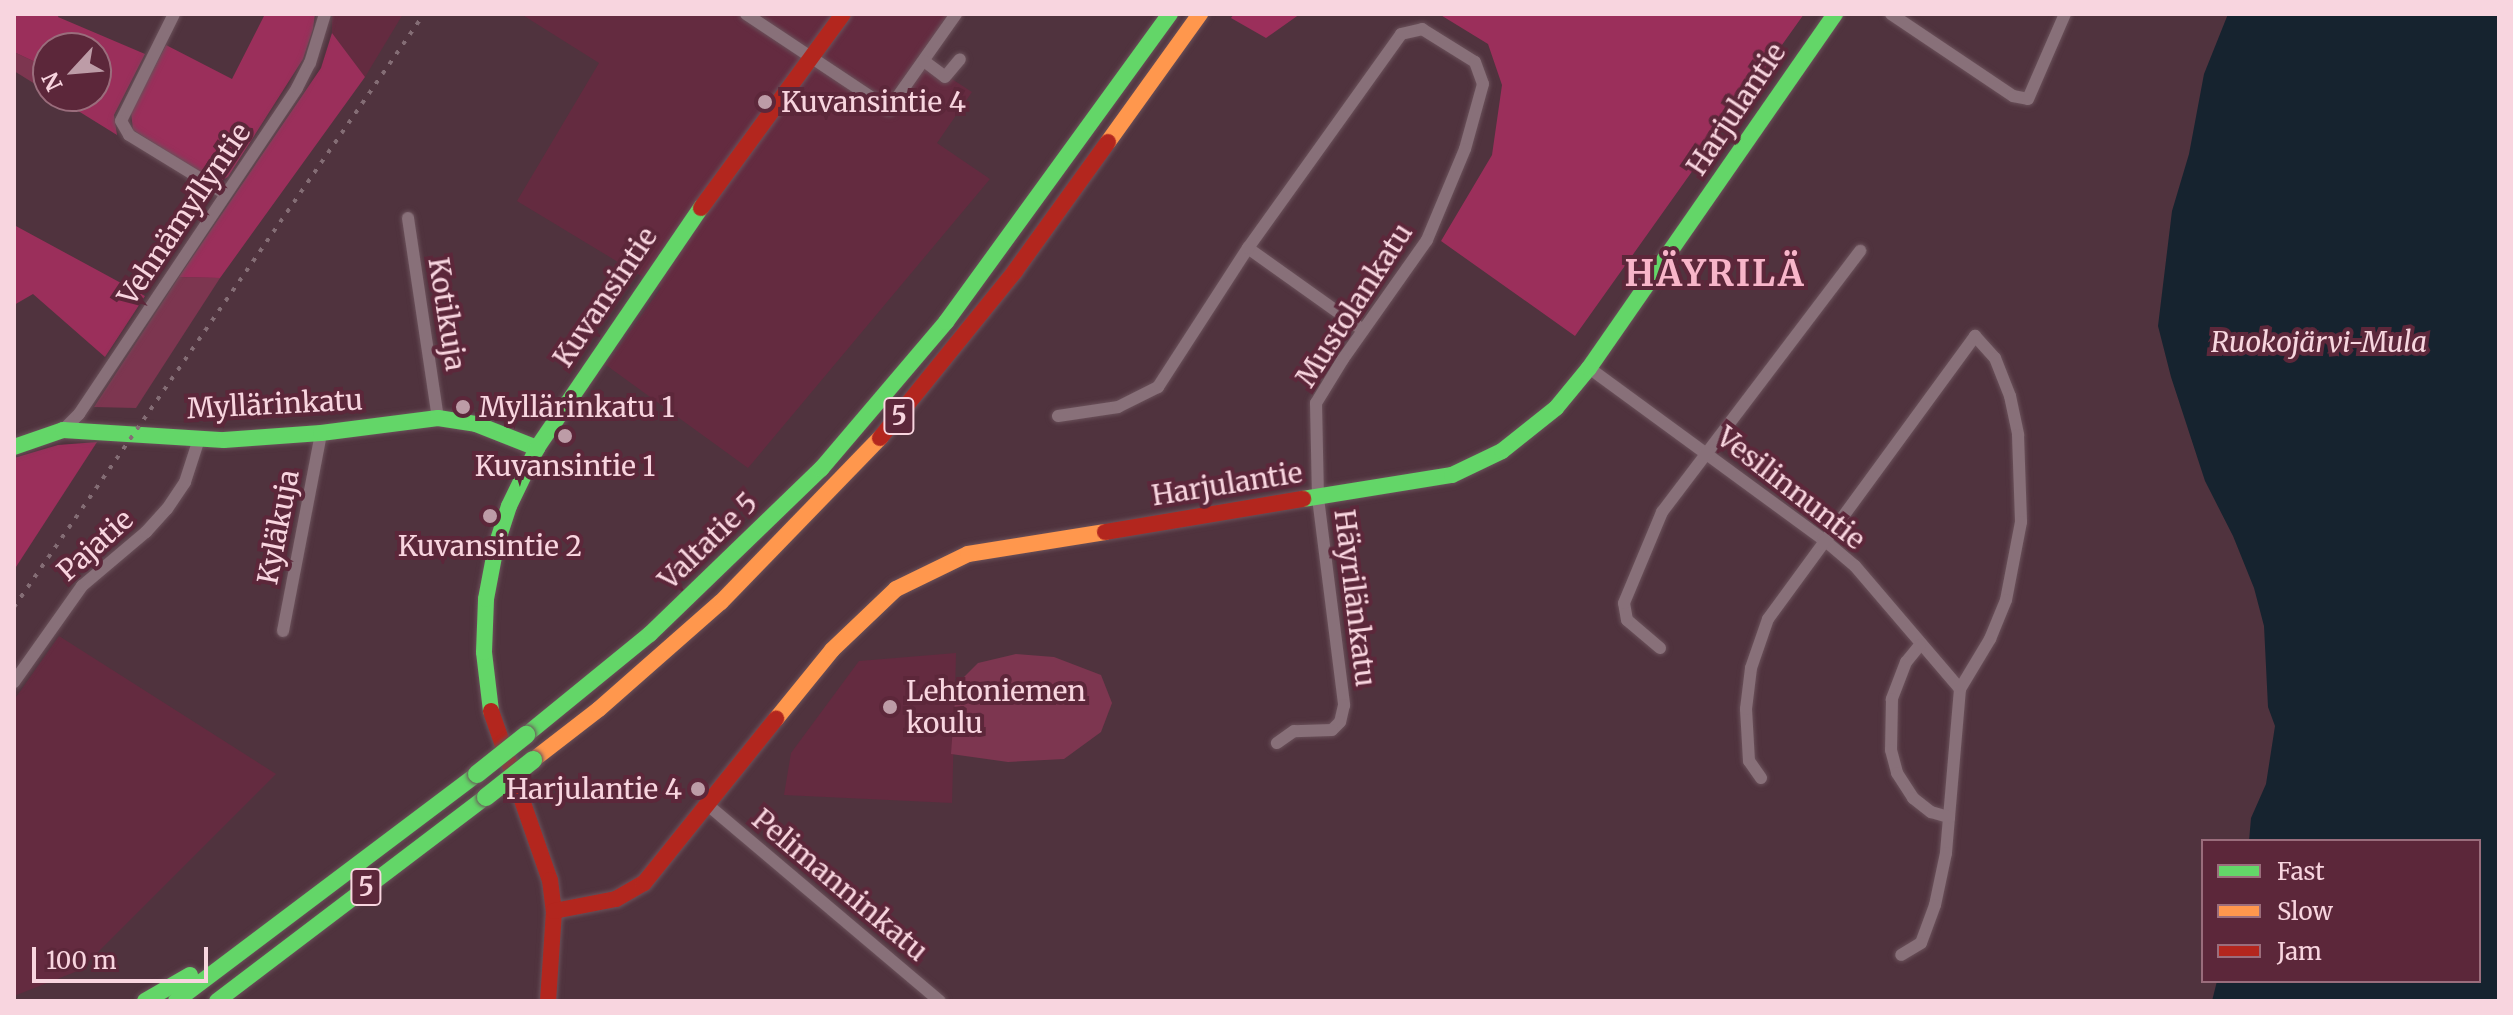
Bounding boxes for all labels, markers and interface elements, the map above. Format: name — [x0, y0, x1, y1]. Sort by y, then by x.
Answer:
north arrow — [32, 32, 112, 112]
street label: Harjulantie — [1680, 37, 1792, 181]
text: N — [36, 68, 69, 96]
place label: Kuvansintie 4 — [781, 85, 966, 119]
marker: Kuvansintie 4 — [756, 93, 774, 111]
street label: Vehnämyllyntie — [111, 117, 257, 311]
street label: Mustolankatu — [1289, 217, 1419, 393]
street label: Kuvansintie — [546, 221, 664, 373]
district label: HÄYRILÄ — [1625, 252, 1805, 296]
street label: Kotikuja — [421, 255, 473, 373]
park label: Ruokojärvi-Mula — [2211, 325, 2427, 359]
street label: Myllärinkatu — [186, 383, 364, 425]
place label: Myllärinkatu 1 — [479, 390, 674, 424]
road number: 5 — [883, 394, 915, 438]
marker: Myllärinkatu 1 — [454, 398, 472, 416]
street label: Vesilinnuntie — [1710, 420, 1872, 556]
marker: Kuvansintie 1 — [556, 427, 574, 445]
place label: Kuvansintie 1 — [475, 449, 655, 483]
street label: Harjulantie — [1149, 456, 1305, 512]
street label: Kyläkuja — [250, 467, 306, 587]
street label: Valtatie 5 — [652, 486, 764, 596]
street label: Pajatie — [50, 502, 140, 588]
marker: Kuvansintie 2 — [481, 507, 499, 525]
street label: Häyrilänkatu — [1327, 507, 1383, 689]
place label: Kuvansintie 2 — [398, 529, 582, 563]
place label: Lehtoniemen koulu — [906, 674, 1086, 740]
marker: Lehtoniemen koulu — [881, 698, 899, 716]
place label: Harjulantie 4 — [506, 772, 682, 806]
marker: Harjulantie 4 — [689, 780, 707, 798]
street label: Pelimanninkatu — [746, 802, 934, 968]
legend — [2201, 839, 2481, 983]
text: Fast — [2277, 856, 2325, 887]
road number: 5 — [350, 865, 382, 909]
text: Slow — [2277, 896, 2333, 927]
scale bar — [36, 931, 212, 981]
text: Jam — [2277, 936, 2322, 967]
text: 100 m — [46, 945, 116, 976]

